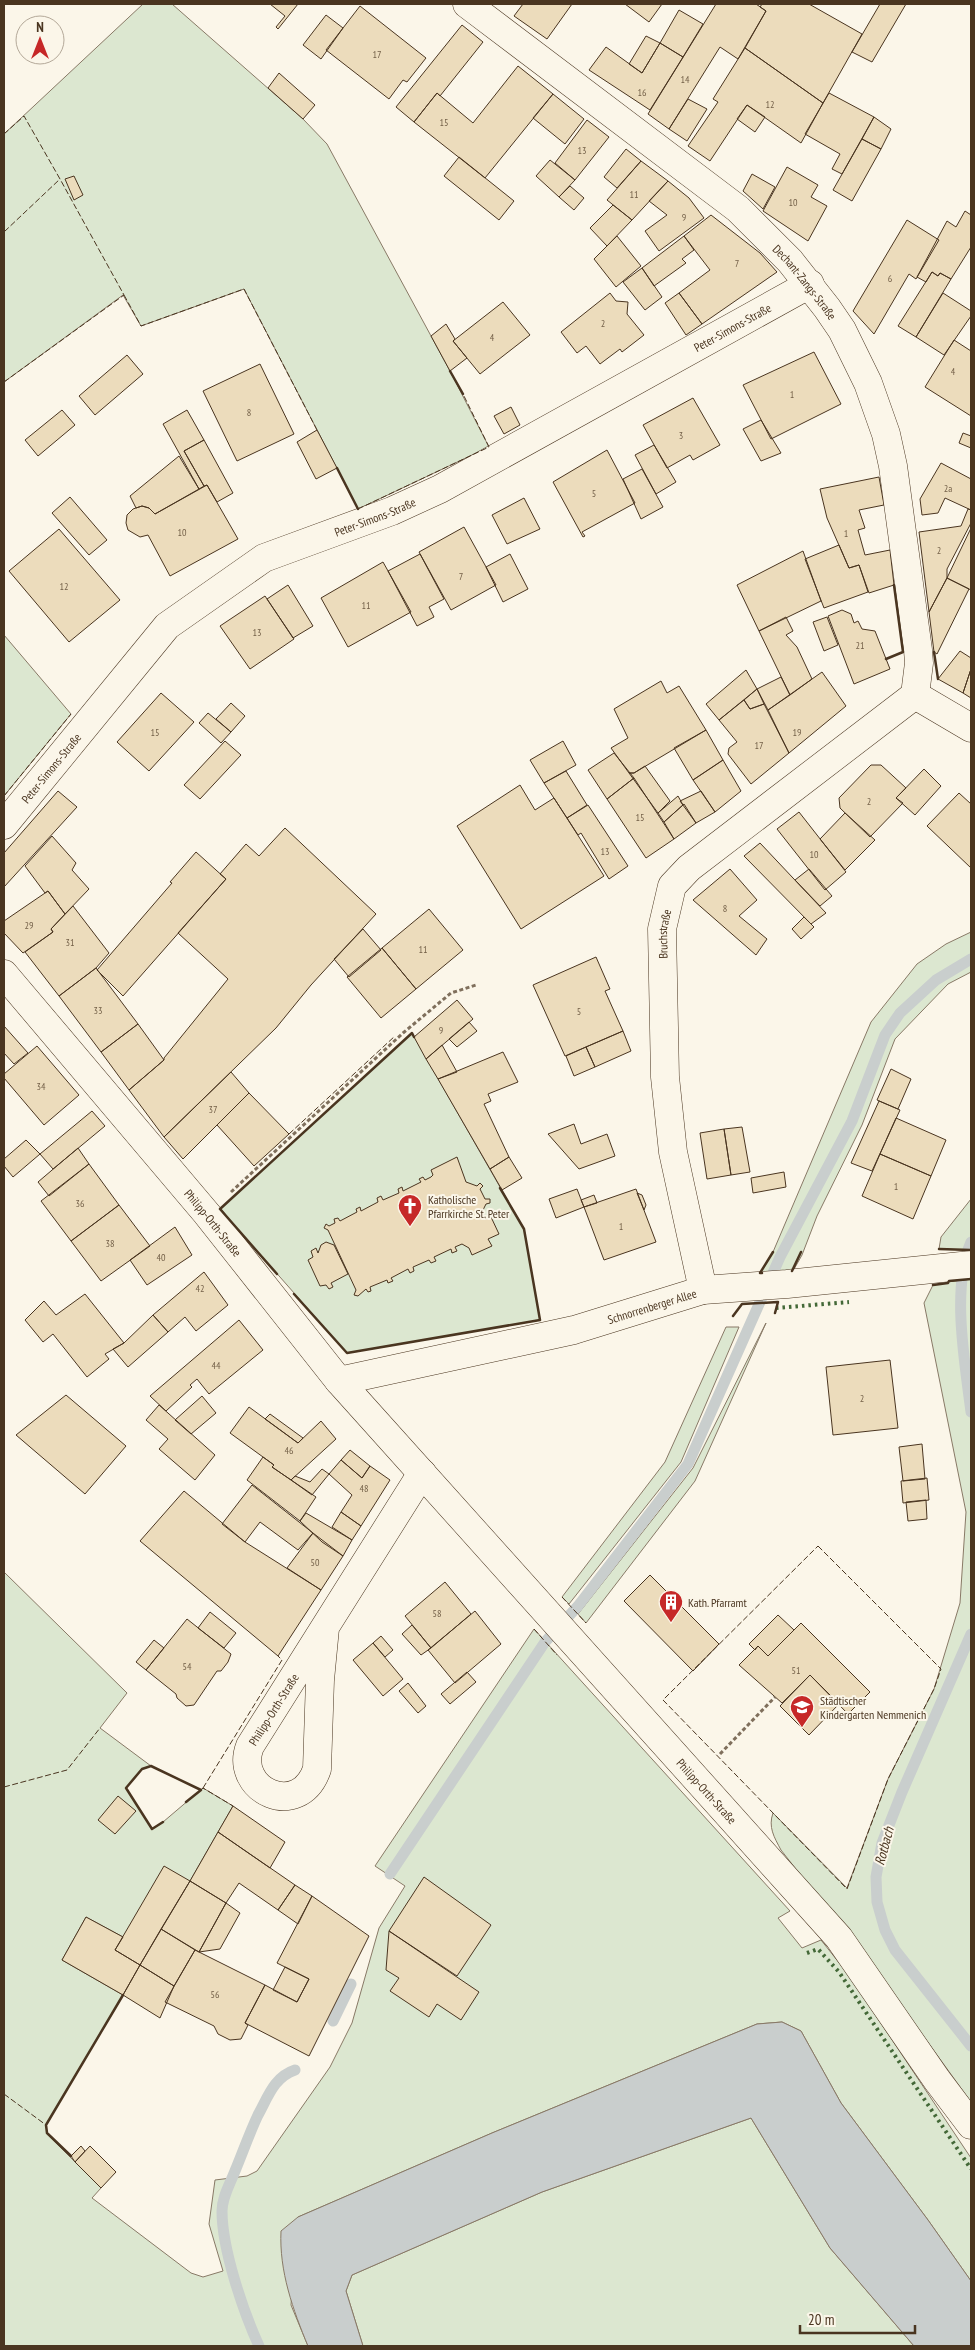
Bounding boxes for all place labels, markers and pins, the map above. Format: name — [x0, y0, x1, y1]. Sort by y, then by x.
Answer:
place label: Katholische Pfarrkirche St. Peter — [428, 1192, 510, 1221]
church icon: Katholische Pfarrkirche St. Peter — [397, 1193, 423, 1227]
building icon: Kath. Pfarramt — [658, 1589, 684, 1623]
place label: Kath. Pfarramt — [688, 1595, 747, 1610]
place label: Städtischer Kindergarten Nemmenich — [820, 1693, 926, 1722]
school or university icon: Städtischer Kindergarten Nemmenich — [789, 1694, 815, 1728]

